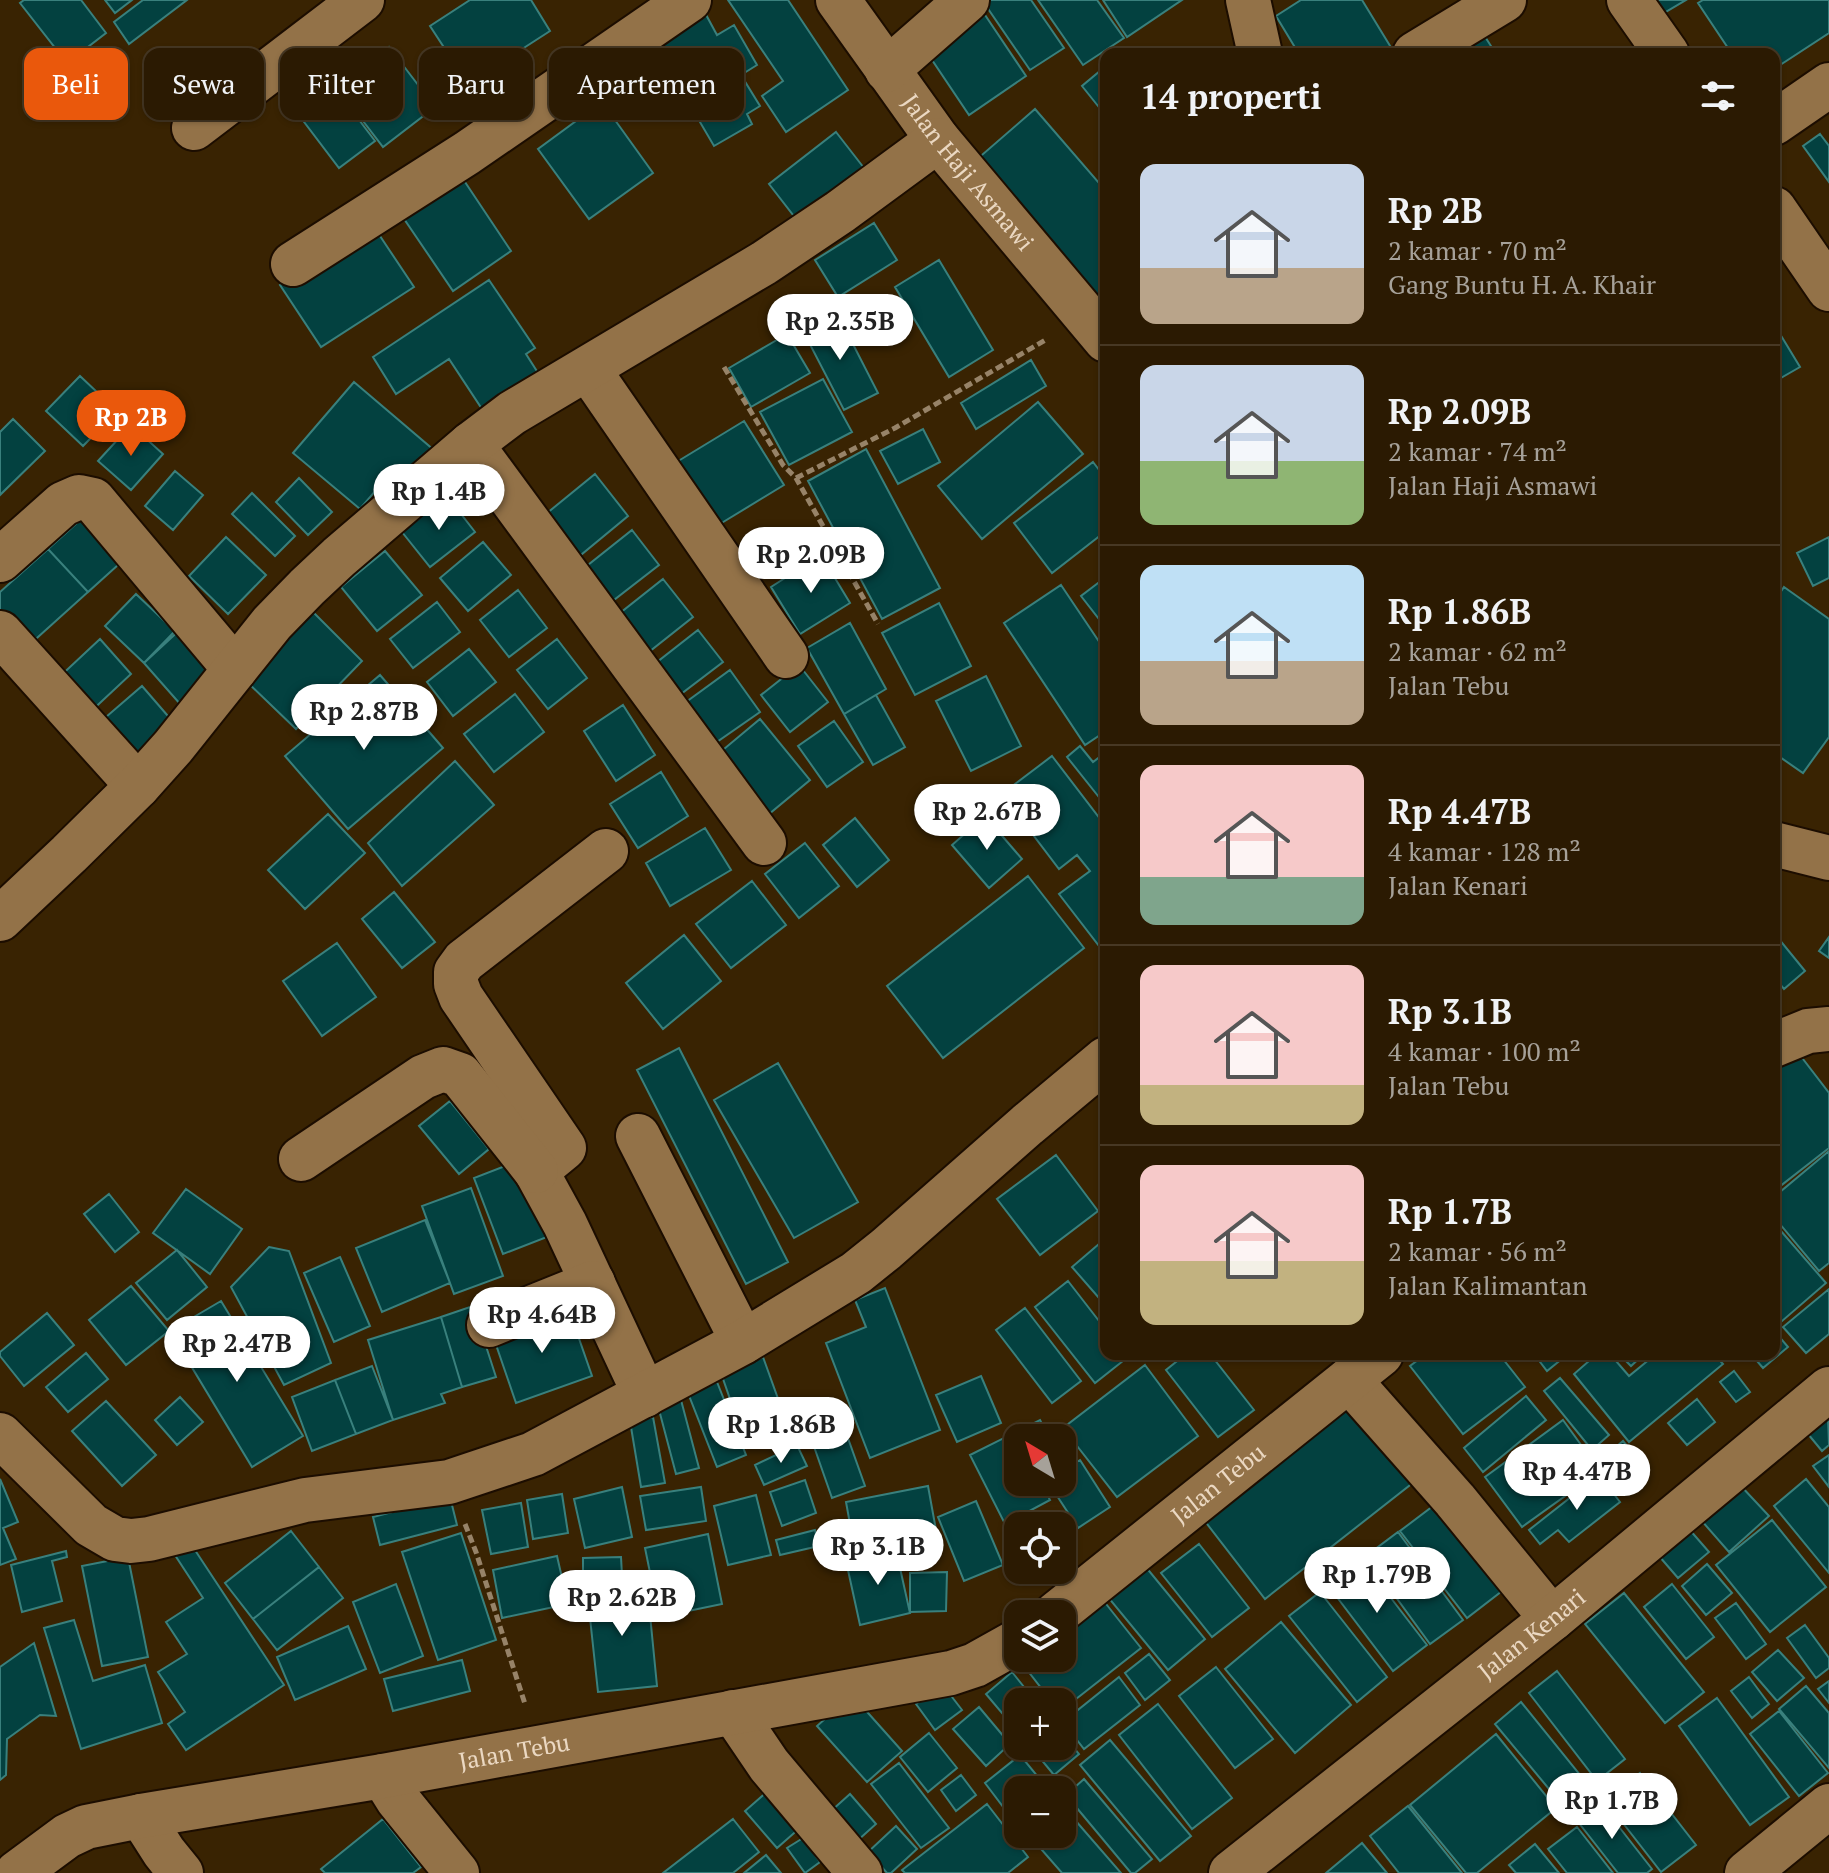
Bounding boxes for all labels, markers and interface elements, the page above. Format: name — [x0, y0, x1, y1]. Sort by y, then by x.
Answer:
chip: Beli — [24, 48, 128, 120]
chip: Sewa — [144, 48, 264, 120]
chip: Filter — [280, 48, 403, 120]
chip: Baru — [419, 48, 533, 120]
chip: Apartemen — [549, 48, 744, 120]
text: 14 properti — [1140, 74, 1322, 119]
icon: filters — [1696, 74, 1740, 118]
street label: Jalan Haji Asmawi — [895, 87, 1041, 257]
text: Rp 2B — [1388, 188, 1483, 233]
icon: home — [1204, 196, 1300, 292]
text: 2 kamar · 70 m² — [1388, 233, 1567, 267]
text: Gang Buntu H. A. Khair — [1388, 267, 1656, 301]
pin: Rp 2.35B — [757, 294, 923, 362]
text: Rp 2.35B — [785, 303, 895, 337]
text: Rp 2.09B — [1388, 389, 1531, 434]
pin: Rp 2B — [75, 390, 187, 458]
icon: home — [1204, 397, 1300, 493]
text: Rp 2B — [95, 399, 167, 433]
text: 2 kamar · 74 m² — [1388, 434, 1567, 468]
pin: Rp 1.4B — [365, 464, 513, 532]
text: Jalan Haji Asmawi — [1388, 468, 1597, 502]
text: Rp 1.4B — [392, 473, 486, 507]
pin: Rp 2.09B — [728, 527, 894, 595]
text: Rp 2.09B — [756, 536, 866, 570]
text: Rp 1.86B — [1388, 589, 1531, 634]
icon: home — [1204, 597, 1300, 693]
text: 2 kamar · 62 m² — [1388, 634, 1567, 668]
text: Jalan Tebu — [1388, 668, 1509, 702]
pin: Rp 2.87B — [281, 684, 447, 752]
text: Rp 2.87B — [309, 693, 419, 727]
pin: Rp 2.67B — [904, 784, 1070, 852]
text: Rp 4.47B — [1388, 789, 1531, 834]
text: Rp 2.67B — [932, 793, 1042, 827]
icon: home — [1204, 797, 1300, 893]
text: 4 kamar · 128 m² — [1388, 834, 1581, 868]
text: Jalan Kenari — [1388, 868, 1528, 902]
text: Rp 3.1B — [1388, 989, 1512, 1034]
icon: home — [1204, 997, 1300, 1093]
text: 4 kamar · 100 m² — [1388, 1034, 1581, 1068]
text: Jalan Tebu — [1388, 1068, 1509, 1102]
text: Rp 1.7B — [1388, 1189, 1512, 1234]
icon: home — [1204, 1197, 1300, 1293]
text: 2 kamar · 56 m² — [1388, 1234, 1567, 1268]
text: Jalan Kalimantan — [1388, 1268, 1588, 1302]
pin: Rp 4.64B — [459, 1287, 625, 1355]
text: Rp 4.64B — [487, 1296, 597, 1330]
pin: Rp 2.47B — [154, 1316, 320, 1384]
text: Rp 2.47B — [182, 1325, 292, 1359]
pin: Rp 1.86B — [698, 1397, 864, 1465]
text: Rp 1.86B — [726, 1406, 836, 1440]
north arrow — [1004, 1424, 1076, 1496]
map controls — [1004, 1424, 1076, 1848]
street label: Jalan Tebu — [1164, 1436, 1272, 1531]
pin: Rp 4.47B — [1494, 1444, 1660, 1512]
text: Rp 4.47B — [1522, 1453, 1632, 1487]
button: locate — [1004, 1512, 1076, 1584]
pin: Rp 3.1B — [804, 1519, 952, 1587]
text: Rp 3.1B — [831, 1528, 925, 1562]
pin: Rp 1.79B — [1294, 1547, 1460, 1615]
text: Rp 1.79B — [1322, 1556, 1432, 1590]
pin: Rp 2.62B — [539, 1570, 705, 1638]
text: Rp 2.62B — [567, 1579, 677, 1613]
street label: Jalan Kenari — [1471, 1581, 1592, 1687]
button: layers — [1004, 1600, 1076, 1672]
button: + — [1004, 1688, 1076, 1760]
street label: Jalan Tebu — [456, 1725, 572, 1777]
pin: Rp 1.7B — [1538, 1773, 1686, 1841]
button: − — [1004, 1776, 1076, 1848]
text: Rp 1.7B — [1565, 1782, 1659, 1816]

